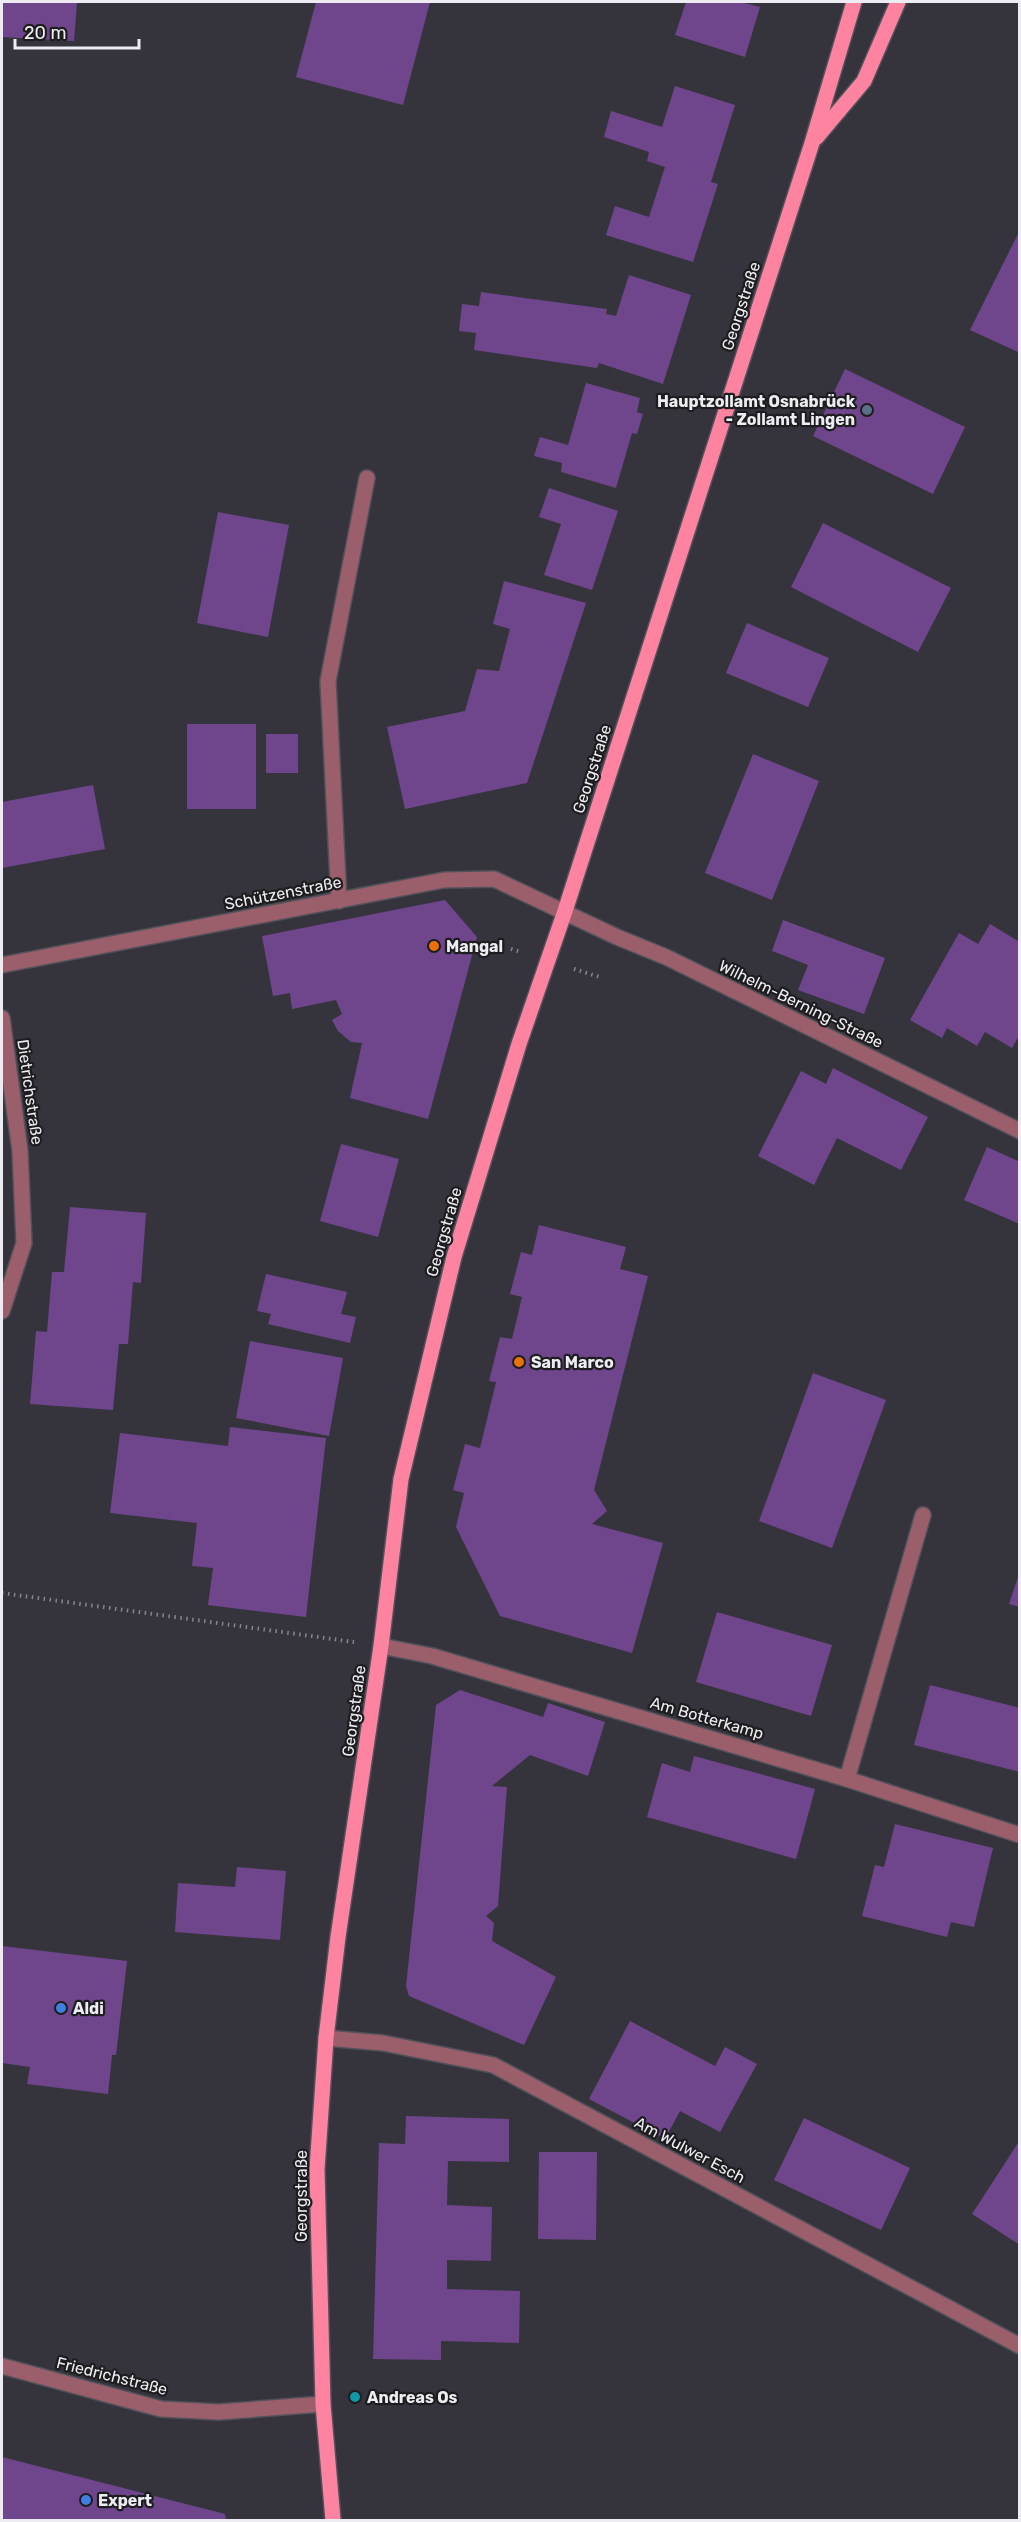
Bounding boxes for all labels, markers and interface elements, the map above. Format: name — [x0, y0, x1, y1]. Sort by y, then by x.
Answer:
scale bar — [15, 12, 140, 50]
text: 20 m — [24, 22, 66, 44]
street label: Georgstraße — [718, 259, 764, 353]
place label: Hauptzollamt Osnabrück - Zollamt Lingen — [657, 392, 856, 429]
marker: Hauptzollamt Osnabrück - Zollamt Lingen — [860, 403, 874, 417]
street label: Georgstraße — [569, 722, 615, 816]
street label: Schützenstraße — [223, 872, 343, 914]
place label: Mangal — [446, 937, 503, 956]
marker: Mangal — [427, 939, 441, 953]
street label: Wilhelm-Berning-Straße — [716, 956, 886, 1052]
street label: Dietrichstraße — [13, 1038, 47, 1146]
street label: Georgstraße — [422, 1185, 466, 1279]
place label: San Marco — [531, 1353, 614, 1372]
marker: San Marco — [512, 1355, 526, 1369]
street label: Georgstraße — [338, 1664, 370, 1758]
street label: Am Botterkamp — [648, 1693, 766, 1743]
place label: Aldi — [73, 1999, 104, 2018]
marker: Aldi — [54, 2001, 68, 2015]
street label: Am Wulwer Esch — [631, 2113, 749, 2187]
street label: Georgstraße — [292, 2150, 311, 2242]
street label: Friedrichstraße — [55, 2353, 169, 2399]
place label: Andreas Os — [367, 2388, 458, 2407]
marker: Andreas Os — [348, 2390, 362, 2404]
place label: Expert — [98, 2491, 152, 2510]
marker: Expert — [79, 2493, 93, 2507]

